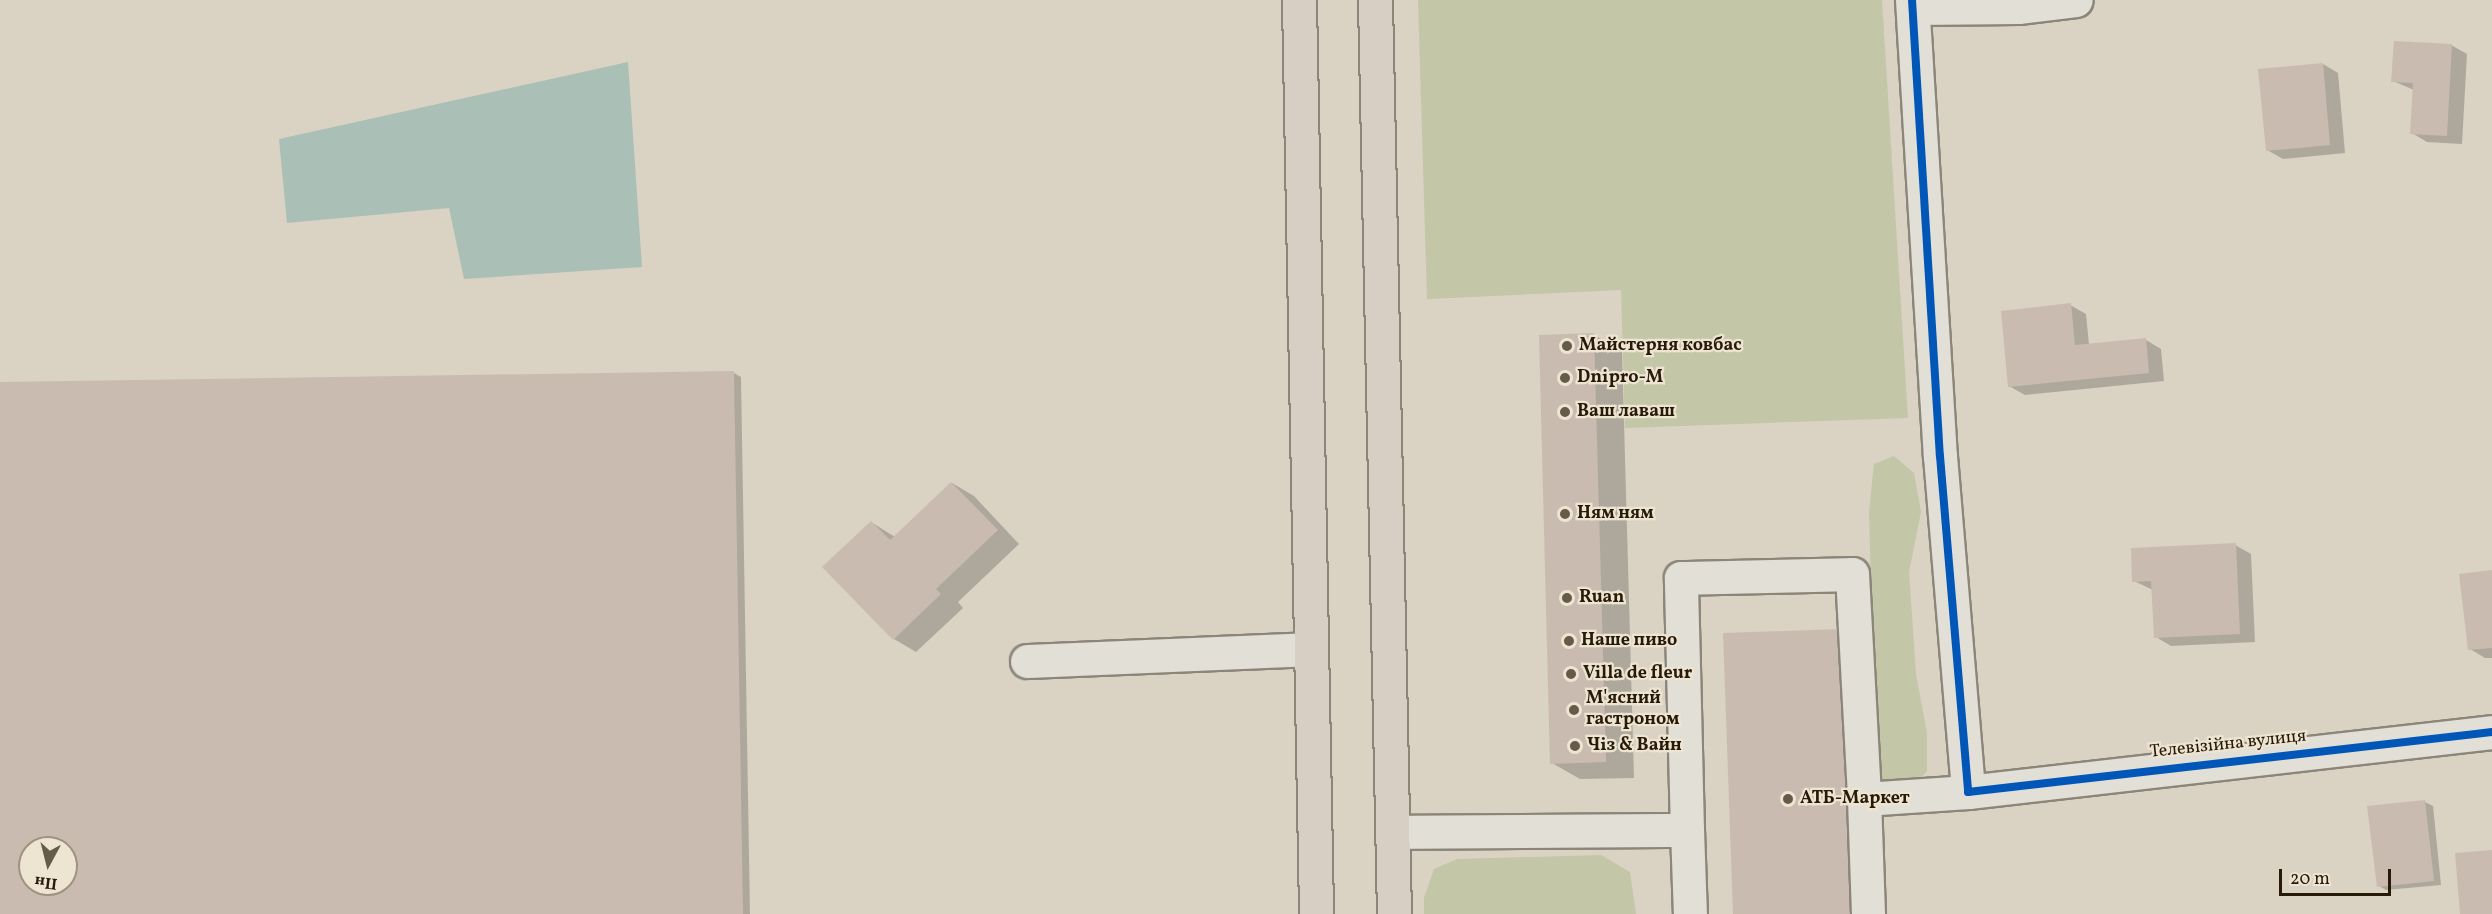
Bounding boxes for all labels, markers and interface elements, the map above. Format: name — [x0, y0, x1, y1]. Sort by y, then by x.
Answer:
place label: Майстерня ковбас — [1579, 335, 1742, 357]
marker: Майстерня ковбас — [1560, 339, 1574, 353]
place label: Dnipro-M — [1577, 367, 1663, 389]
marker: Dnipro-M — [1558, 371, 1572, 385]
place label: Ваш лаваш — [1577, 401, 1675, 423]
marker: Ваш лаваш — [1558, 405, 1572, 419]
place label: Ням ням — [1577, 503, 1654, 525]
marker: Ням ням — [1558, 507, 1572, 521]
place label: Ruan — [1579, 587, 1624, 609]
marker: Ruan — [1560, 591, 1574, 605]
place label: Наше пиво — [1581, 630, 1677, 652]
marker: Наше пиво — [1562, 634, 1576, 648]
place label: Villa de fleur — [1583, 663, 1692, 685]
marker: Villa de fleur — [1564, 667, 1578, 681]
place label: М'ясний гастроном — [1586, 689, 1680, 732]
marker: М'ясний гастроном — [1567, 703, 1581, 717]
street label: Телевізійна вулиця — [2149, 726, 2307, 764]
place label: Чіз & Вайн — [1587, 735, 1682, 757]
marker: Чіз & Вайн — [1568, 739, 1582, 753]
place label: АТБ-Маркет — [1800, 788, 1910, 810]
marker: АТБ-Маркет — [1781, 792, 1795, 806]
north arrow — [18, 836, 78, 896]
scale bar — [2282, 857, 2394, 895]
text: 20 m — [2290, 867, 2330, 892]
text: Пн — [33, 870, 59, 894]

